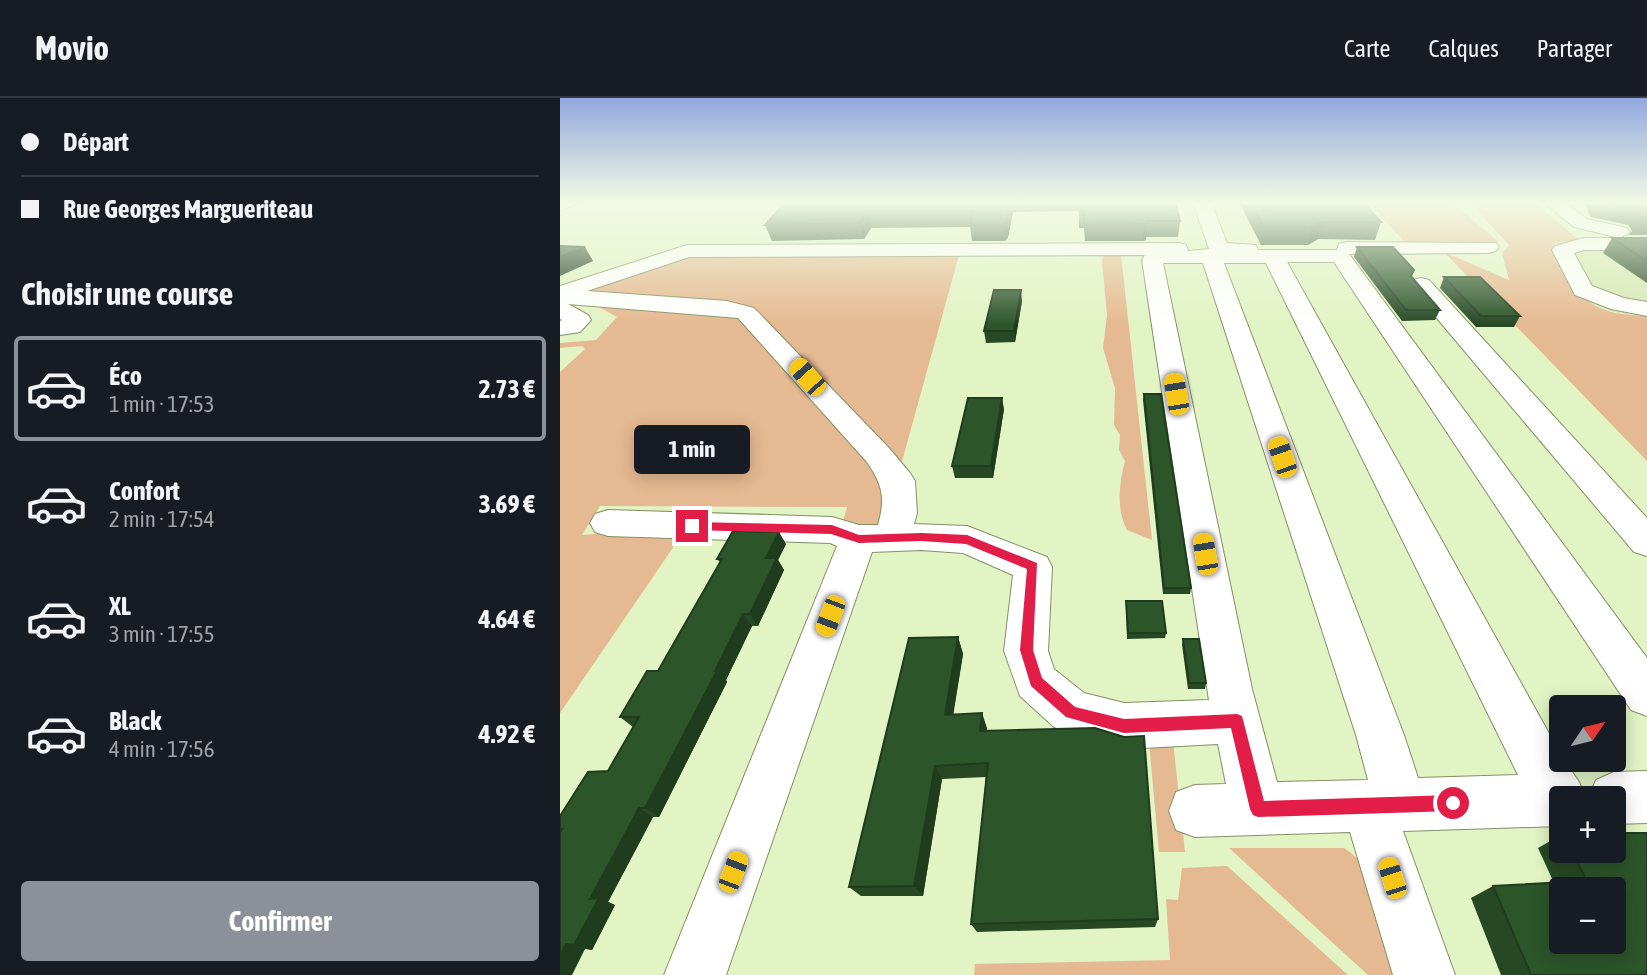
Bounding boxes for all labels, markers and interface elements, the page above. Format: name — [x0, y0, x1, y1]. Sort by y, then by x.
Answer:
text: Movio — [35, 29, 109, 67]
text: Carte — [1344, 35, 1390, 62]
text: Calques — [1428, 35, 1499, 62]
text: Partager — [1537, 35, 1612, 62]
text: Départ — [63, 127, 129, 157]
text: Rue Georges Margueriteau — [63, 194, 313, 224]
text: Choisir une course — [21, 275, 233, 312]
car — [786, 354, 829, 400]
icon: car — [25, 357, 88, 420]
text: Éco — [109, 361, 142, 391]
car — [1163, 371, 1190, 417]
text: 2.73 € — [478, 374, 535, 404]
text: 1 min · 17:53 — [109, 391, 215, 417]
callout: 1 min — [634, 424, 750, 474]
car — [1266, 434, 1299, 480]
text: 1 min — [669, 436, 715, 462]
icon: car — [25, 472, 88, 535]
text: Confort — [109, 476, 180, 506]
text: 3.69 € — [478, 489, 535, 519]
text: 2 min · 17:54 — [109, 506, 215, 532]
route end — [676, 510, 708, 542]
car — [1192, 531, 1219, 577]
icon: car — [25, 587, 88, 650]
text: XL — [109, 591, 131, 621]
car — [813, 593, 848, 639]
text: 4.64 € — [478, 604, 535, 634]
text: 3 min · 17:55 — [109, 621, 215, 647]
north arrow — [1549, 695, 1626, 772]
map controls — [1549, 695, 1626, 954]
icon: car — [25, 702, 88, 765]
text: Black — [109, 706, 161, 736]
text: 4.92 € — [478, 719, 535, 749]
text: 4 min · 17:56 — [109, 736, 215, 762]
button: + — [1549, 786, 1626, 863]
route start — [1437, 787, 1469, 819]
car — [716, 849, 751, 895]
car — [1376, 855, 1409, 901]
button: − — [1549, 877, 1626, 954]
button: Confirmer — [21, 881, 539, 961]

